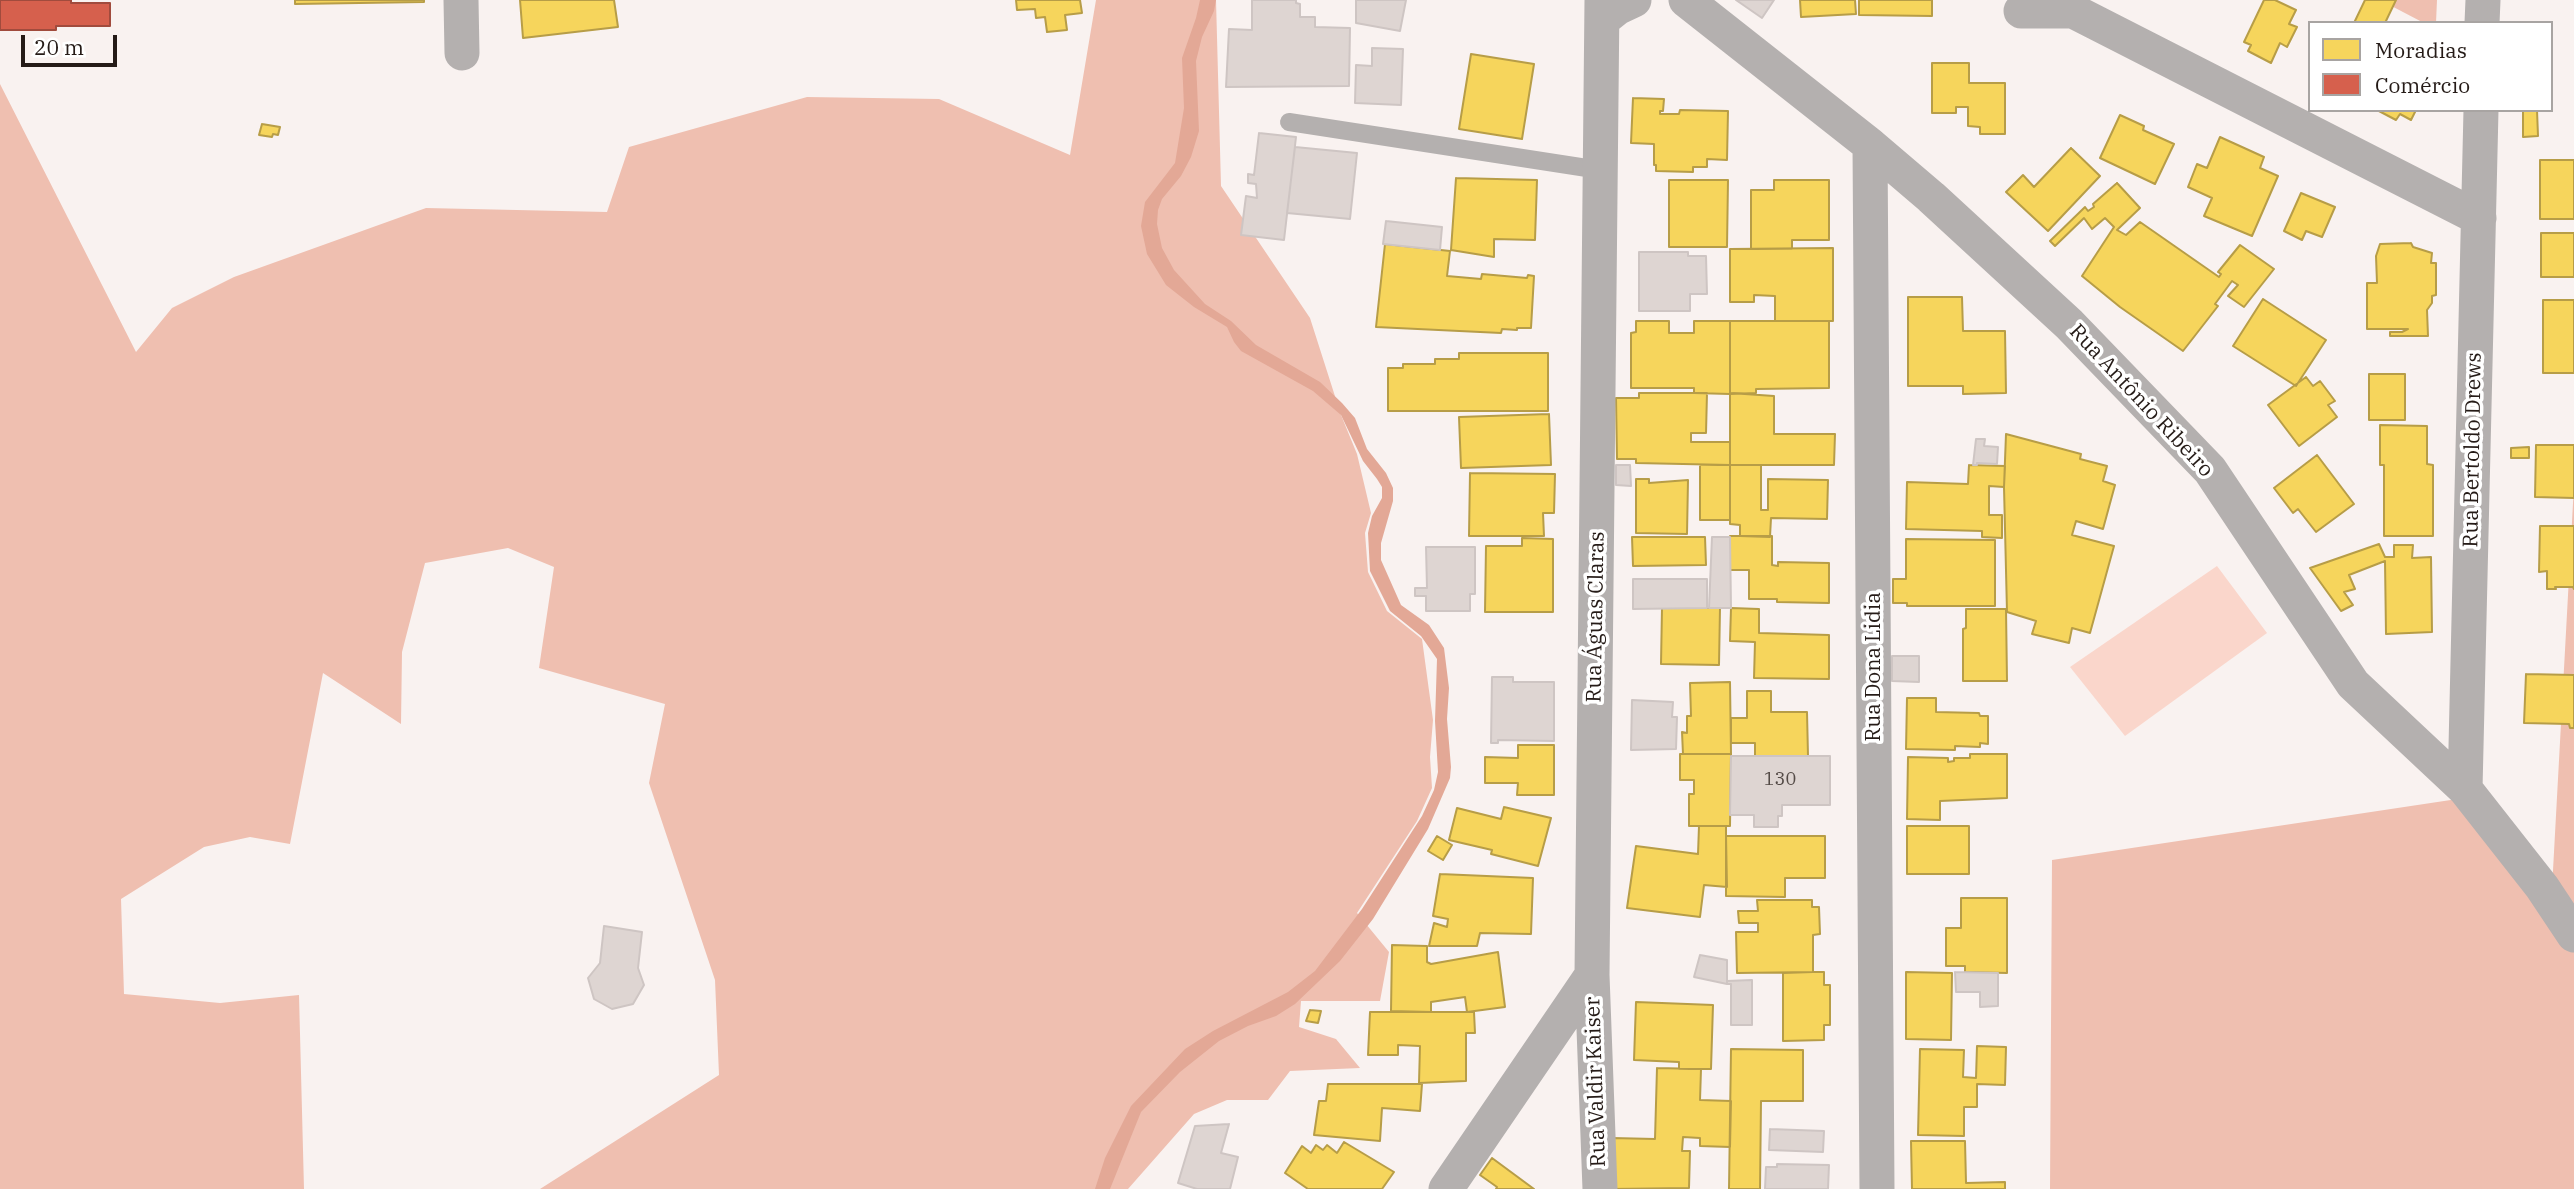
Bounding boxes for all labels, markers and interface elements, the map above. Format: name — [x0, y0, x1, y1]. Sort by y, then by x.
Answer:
scale bar — [24, 21, 121, 65]
legend — [2308, 21, 2553, 112]
text: 20 m — [34, 33, 84, 61]
text: Moradias — [2375, 36, 2467, 64]
text: Comércio — [2375, 71, 2470, 99]
street label: Rua Antônio Ribeiro — [2064, 319, 2218, 483]
street label: Rua Bertoldo Drews — [2459, 352, 2487, 548]
street label: Rua Águas Claras — [1582, 531, 1610, 703]
street label: Rua Dona Lidia — [1861, 592, 1887, 742]
house number: 130 — [1764, 769, 1796, 791]
street label: Rua Valdir Kaiser — [1580, 996, 1612, 1168]

